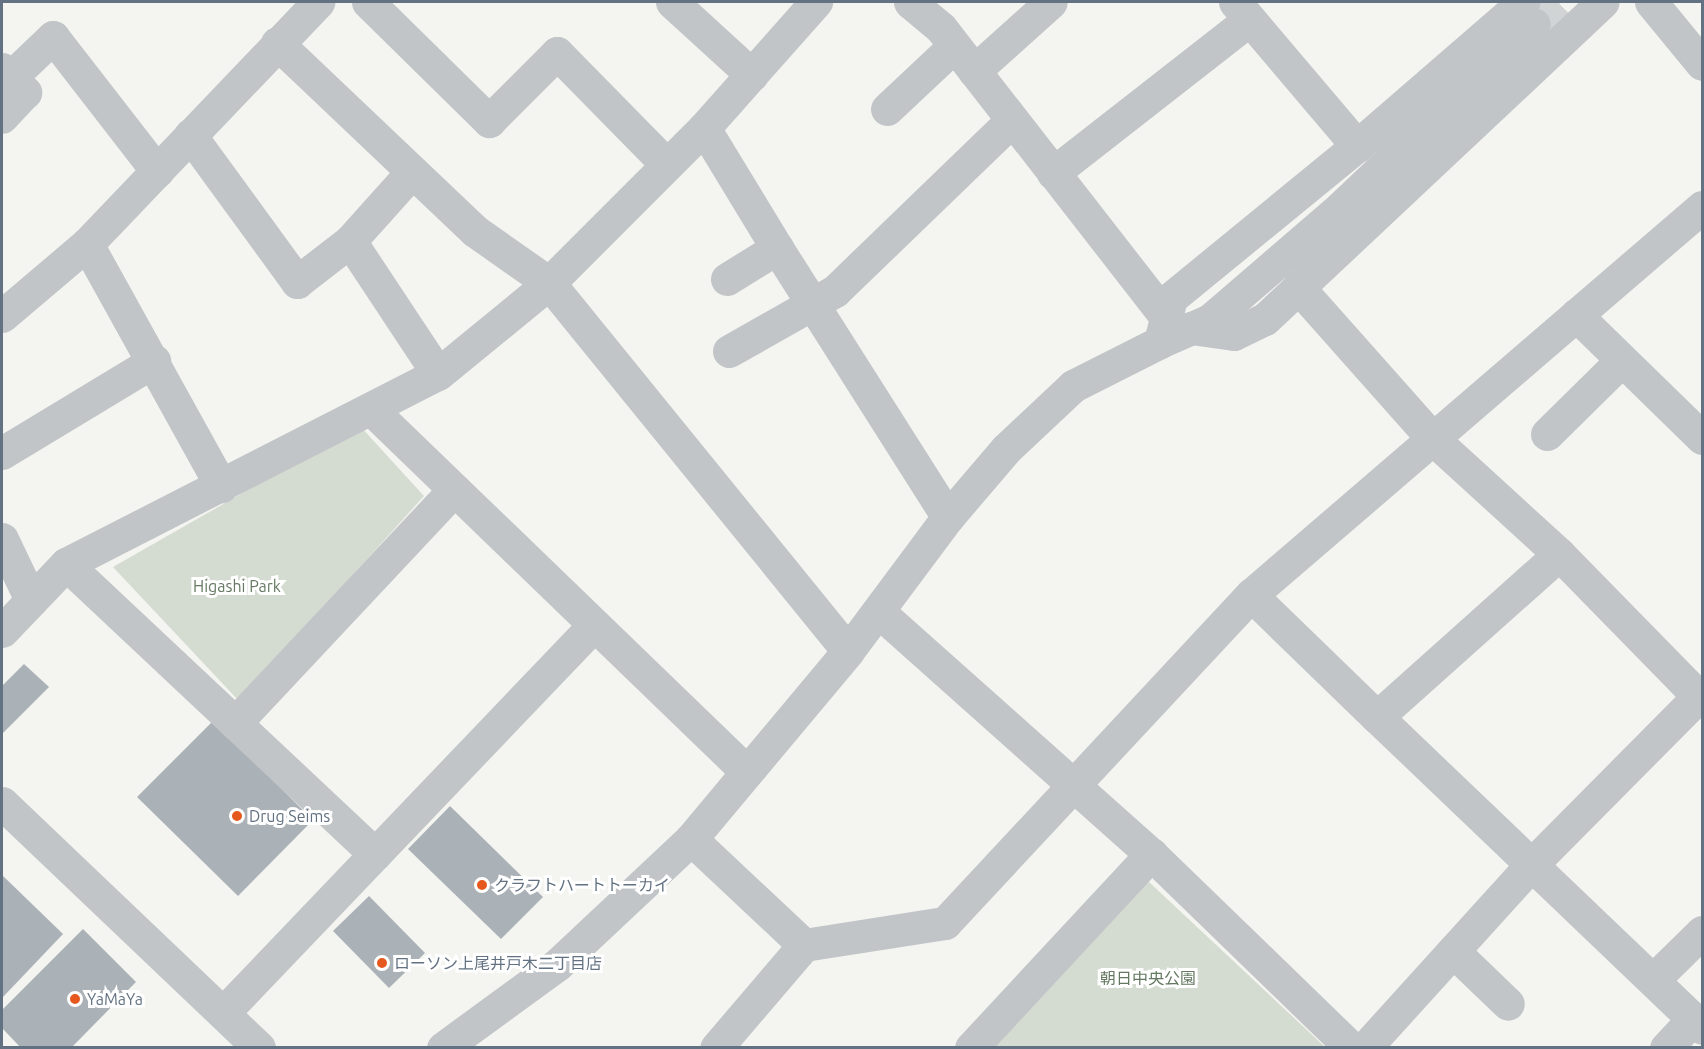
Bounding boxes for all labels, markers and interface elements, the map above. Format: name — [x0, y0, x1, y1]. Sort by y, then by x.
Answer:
park label: Higashi Park — [193, 576, 281, 596]
place label: Drug Seims — [249, 806, 330, 826]
marker: Drug Seims — [230, 809, 244, 823]
place label: クラフトハートトーカイ — [494, 875, 670, 895]
marker: クラフトハートトーカイ — [475, 878, 489, 892]
place label: ローソン上尾井戸木二丁目店 — [394, 953, 602, 973]
marker: ローソン上尾井戸木二丁目店 — [375, 956, 389, 970]
park label: 朝日中央公園 — [1100, 968, 1196, 988]
place label: YaMaYa — [87, 989, 143, 1009]
marker: YaMaYa — [68, 992, 82, 1006]

